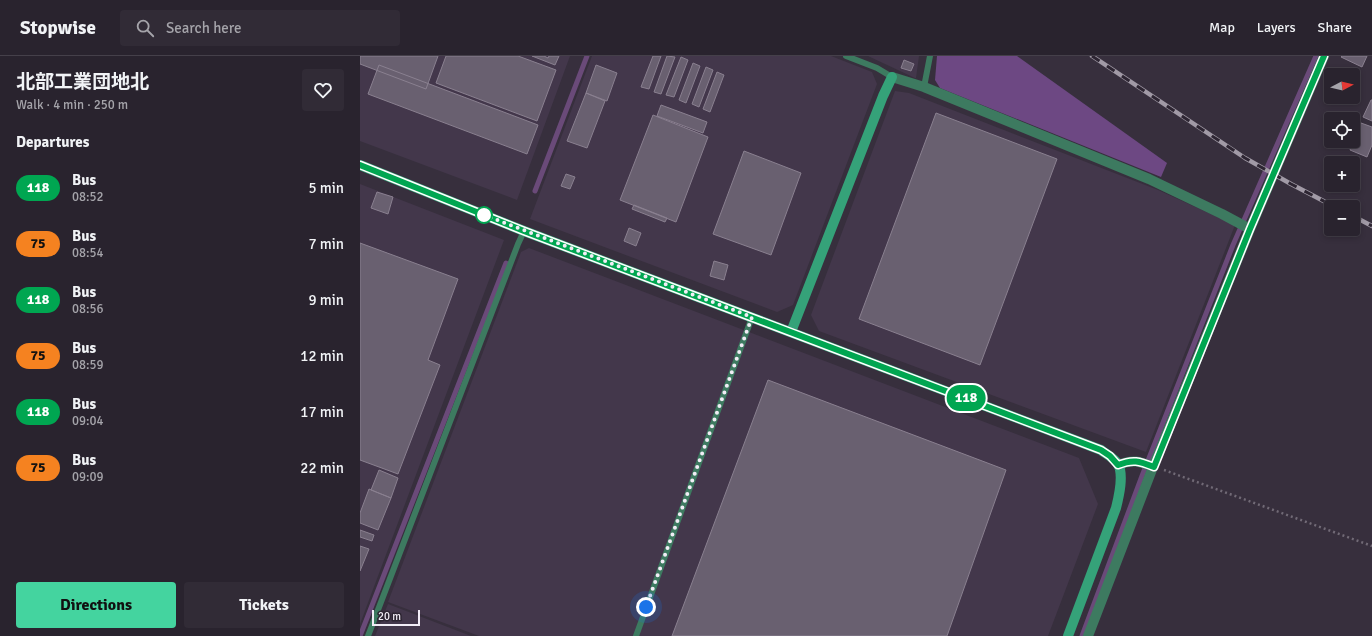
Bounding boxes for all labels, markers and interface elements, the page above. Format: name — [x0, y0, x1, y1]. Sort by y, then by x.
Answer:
search box — [120, 10, 400, 46]
text: Stopwise — [20, 16, 96, 40]
icon: search — [134, 17, 156, 39]
text: Search here — [166, 19, 242, 37]
text: Map — [1209, 19, 1235, 36]
text: Layers — [1257, 19, 1296, 36]
text: Share — [1318, 19, 1352, 36]
north arrow — [1324, 68, 1360, 104]
map controls — [1324, 68, 1360, 236]
button: heart — [302, 69, 344, 111]
text: 北部工業団地北 — [16, 70, 149, 94]
text: Walk · 4 min · 250 m — [16, 97, 128, 113]
button: locate — [1324, 112, 1360, 148]
text: Departures — [16, 133, 89, 151]
button: + — [1324, 156, 1360, 192]
text: Bus — [72, 171, 96, 189]
text: 118 — [27, 179, 49, 196]
text: 5 min — [308, 179, 344, 197]
text: 08:52 — [72, 189, 104, 205]
button: − — [1324, 200, 1360, 236]
unlabelled marker — [475, 206, 493, 224]
text: Bus — [72, 227, 96, 245]
text: 75 — [30, 235, 46, 252]
text: 7 min — [308, 235, 344, 253]
text: 08:54 — [72, 245, 104, 261]
text: Bus — [72, 283, 96, 301]
text: 118 — [27, 291, 49, 308]
text: 9 min — [308, 291, 344, 309]
text: 08:56 — [72, 301, 104, 317]
text: Bus — [72, 339, 96, 357]
text: 75 — [30, 347, 46, 364]
text: 12 min — [300, 347, 344, 365]
text: 08:59 — [72, 357, 104, 373]
line badge: 118 — [943, 385, 989, 411]
text: 118 — [955, 389, 977, 406]
text: Bus — [72, 395, 96, 413]
text: 118 — [27, 403, 49, 420]
text: 17 min — [300, 403, 344, 421]
text: 09:04 — [72, 413, 104, 429]
text: Bus — [72, 451, 96, 469]
text: 75 — [30, 459, 46, 476]
text: 22 min — [300, 459, 344, 477]
text: 09:09 — [72, 469, 104, 485]
button: Directions — [16, 582, 176, 628]
button: Tickets — [184, 582, 344, 628]
your location — [636, 597, 656, 617]
scale bar — [372, 608, 420, 627]
text: 20 m — [378, 610, 401, 623]

